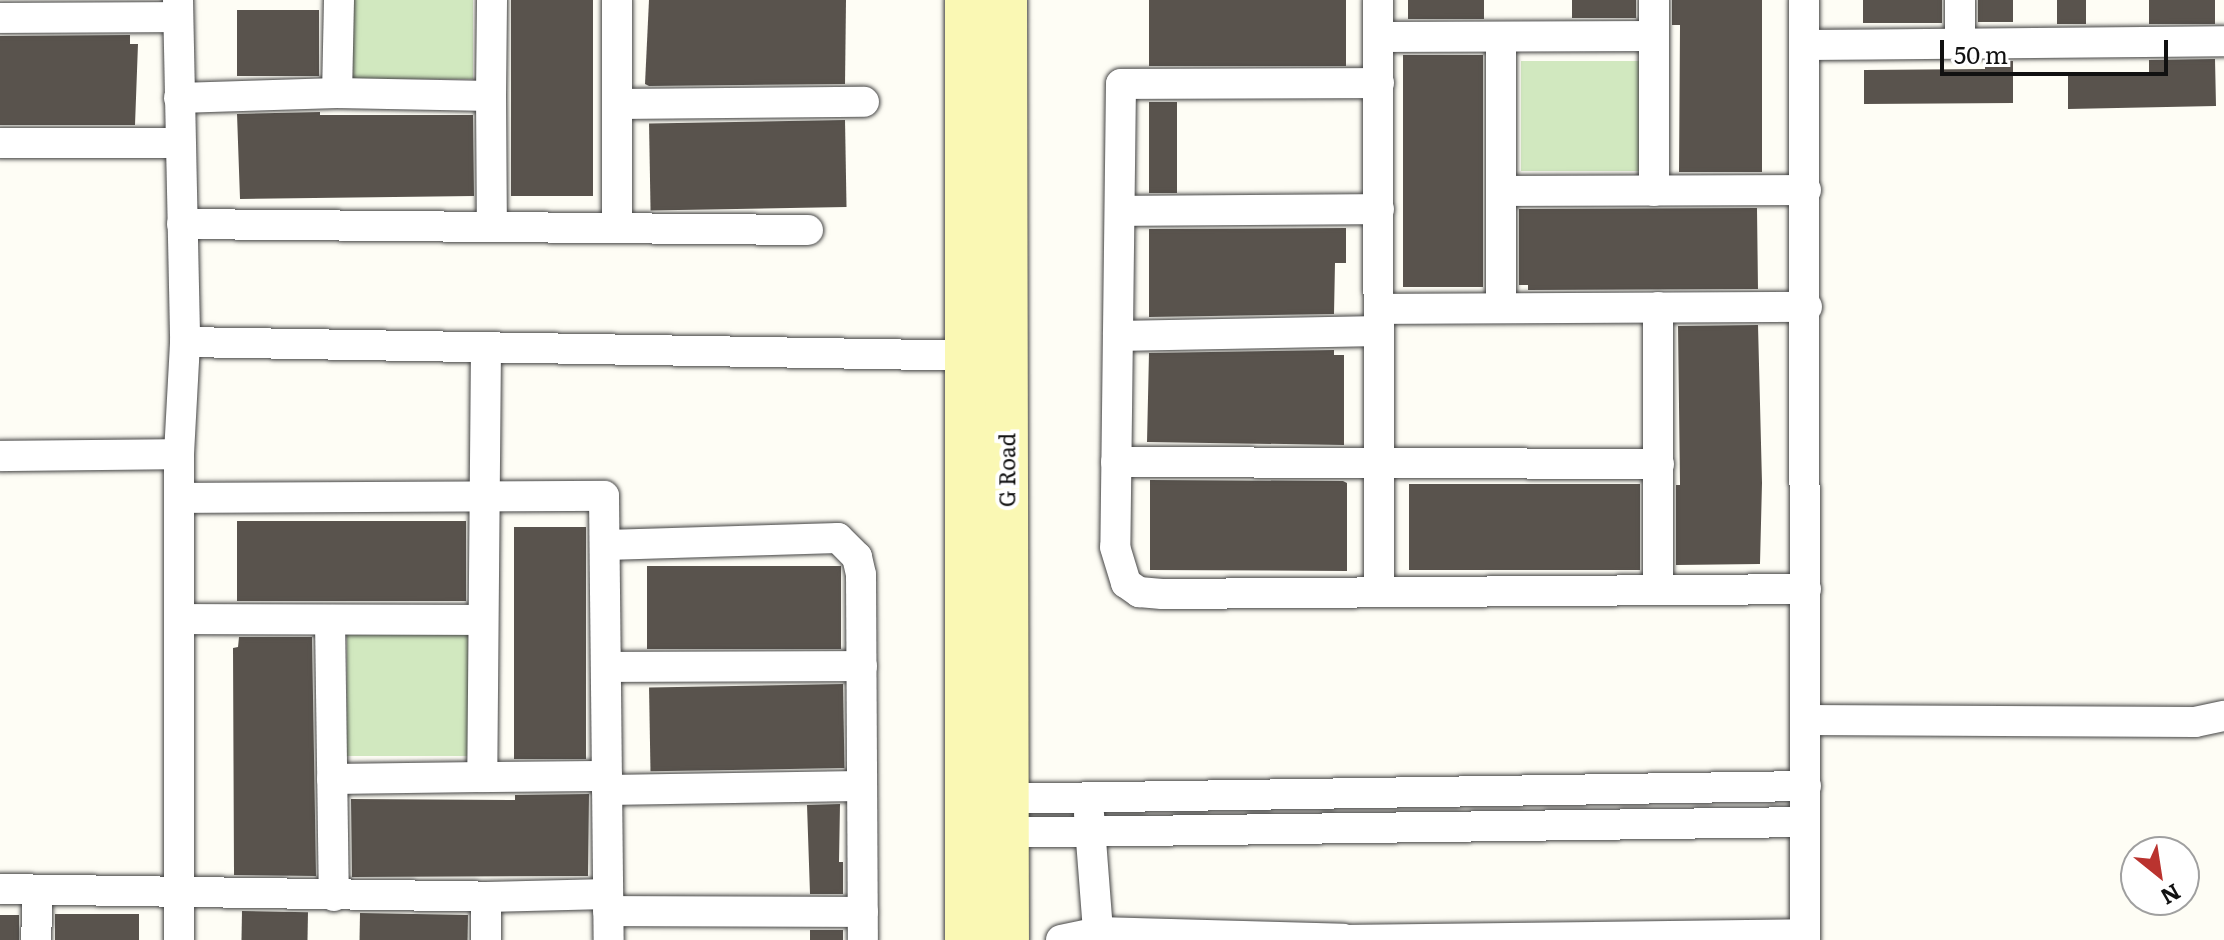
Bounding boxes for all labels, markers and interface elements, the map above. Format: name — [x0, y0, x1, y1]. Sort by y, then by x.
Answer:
scale bar — [1944, 24, 2172, 74]
text: 50 m — [1954, 36, 2008, 71]
street label: G Road — [993, 433, 1019, 507]
north arrow — [2120, 836, 2200, 916]
text: N — [2155, 877, 2187, 914]

